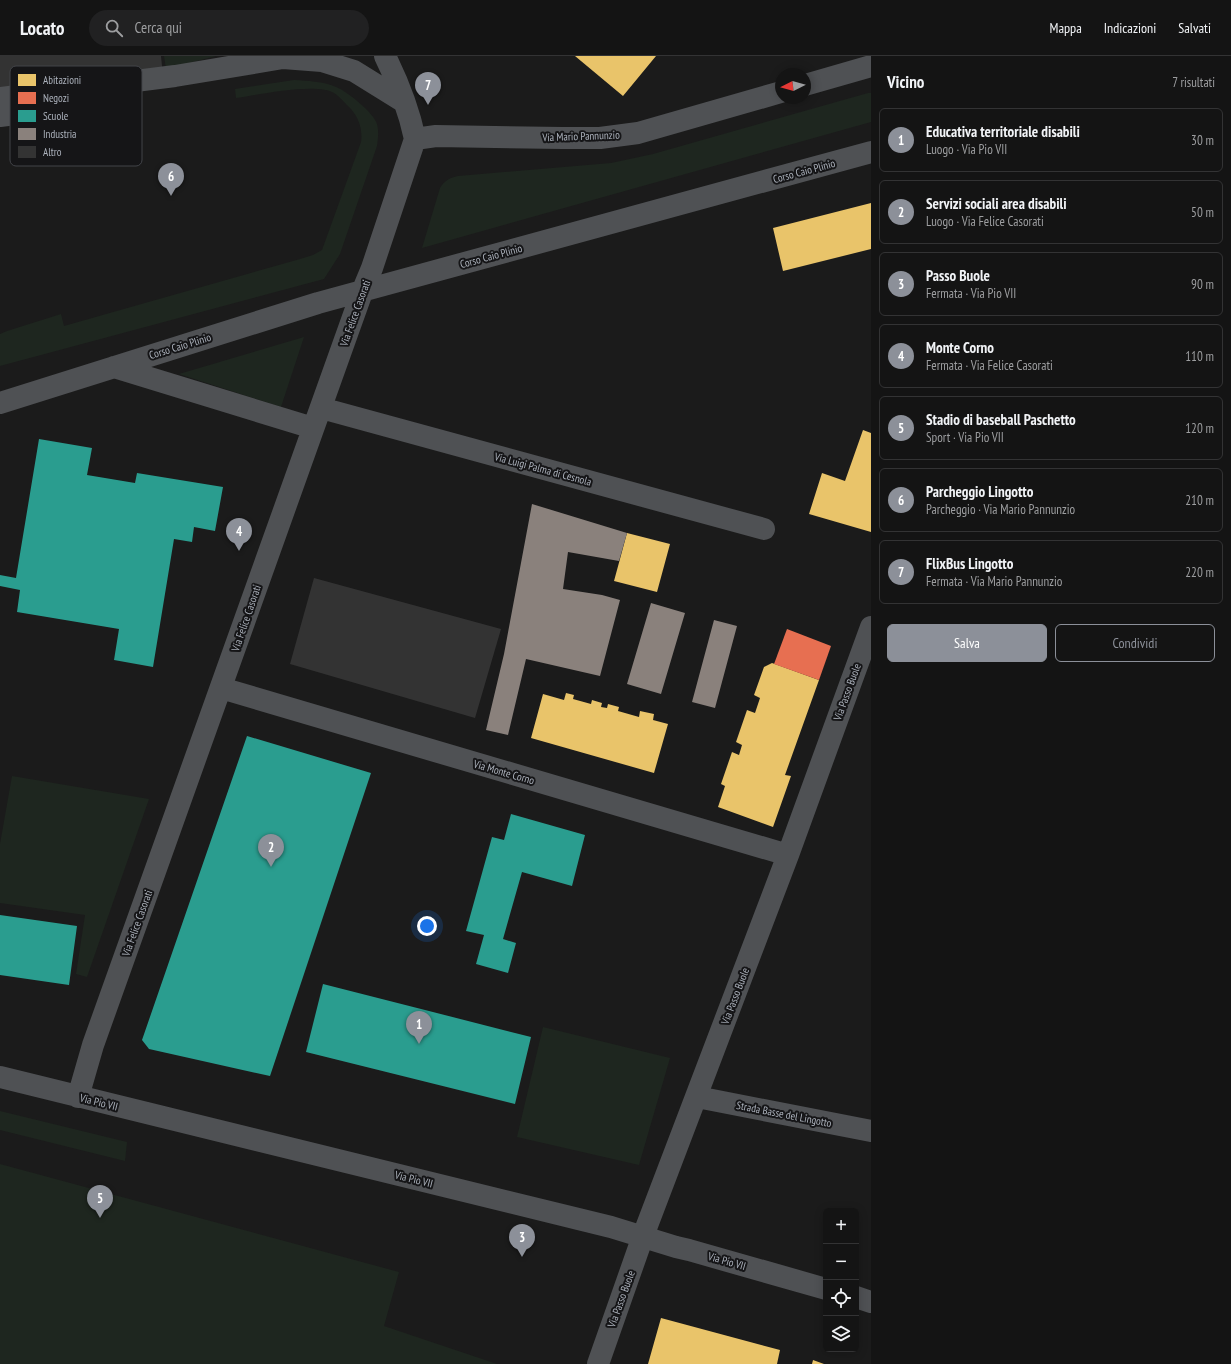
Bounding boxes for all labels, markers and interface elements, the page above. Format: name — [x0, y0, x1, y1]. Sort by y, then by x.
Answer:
search box — [89, 10, 369, 46]
text: Locato — [20, 16, 65, 40]
icon: search — [103, 17, 125, 39]
text: Cerca qui — [135, 18, 182, 37]
text: Mappa — [1050, 19, 1082, 37]
text: Indicazioni — [1104, 19, 1156, 37]
text: Salvati — [1178, 19, 1211, 37]
legend — [10, 66, 142, 166]
north arrow — [775, 68, 811, 104]
text: Vicino — [887, 71, 924, 93]
pin: 7 — [415, 72, 441, 105]
text: Abitazioni — [43, 73, 81, 87]
text: 7 risultati — [1172, 74, 1215, 91]
text: Negozi — [43, 91, 69, 105]
text: Scuole — [43, 109, 69, 123]
text: Educativa territoriale disabili — [926, 122, 1080, 141]
text: Industria — [43, 127, 76, 141]
street label: Via Mario Pannunzio — [541, 128, 620, 144]
text: 1 — [898, 132, 904, 149]
text: 30 m — [1191, 132, 1214, 149]
text: Luogo · Via Pio VII — [926, 141, 1007, 158]
text: Altro — [43, 145, 62, 159]
street label: Corso Caio Plinio — [771, 156, 837, 186]
pin: 6 — [158, 163, 184, 196]
text: Servizi sociali area disabili — [926, 194, 1067, 213]
text: 2 — [898, 204, 904, 221]
text: 50 m — [1191, 204, 1214, 221]
text: Luogo · Via Felice Casorati — [926, 213, 1044, 230]
street label: Corso Caio Plinio — [458, 241, 524, 271]
text: Passo Buole — [926, 266, 990, 285]
text: 3 — [898, 276, 904, 293]
text: 90 m — [1191, 276, 1214, 293]
street label: Via Felice Casorati — [336, 278, 373, 349]
text: Fermata · Via Pio VII — [926, 285, 1016, 302]
street label: Corso Caio Plinio — [147, 330, 213, 362]
text: Monte Corno — [926, 338, 994, 357]
text: 4 — [898, 348, 904, 365]
text: 110 m — [1185, 348, 1214, 365]
text: Fermata · Via Felice Casorati — [926, 357, 1053, 374]
text: Stadio di baseball Paschetto — [926, 410, 1076, 429]
text: 5 — [898, 420, 904, 437]
text: 120 m — [1185, 420, 1214, 437]
text: Sport · Via Pio VII — [926, 429, 1004, 446]
street label: Via Luigi Palma di Cesnola — [492, 449, 593, 489]
text: Parcheggio Lingotto — [926, 482, 1033, 501]
text: 6 — [898, 492, 904, 509]
text: 210 m — [1185, 492, 1214, 509]
text: Parcheggio · Via Mario Pannunzio — [926, 501, 1075, 518]
pin: 4 — [226, 518, 252, 551]
text: FlixBus Lingotto — [926, 554, 1013, 573]
text: 7 — [898, 564, 904, 581]
text: 220 m — [1185, 564, 1214, 581]
text: Fermata · Via Mario Pannunzio — [926, 573, 1062, 590]
street label: Via Felice Casorati — [228, 583, 264, 654]
button: Salva — [887, 624, 1047, 662]
button: Condividi — [1055, 624, 1215, 662]
street label: Via Passo Buole — [830, 661, 864, 723]
street label: Via Monte Corno — [471, 756, 536, 787]
pin: 2 — [258, 834, 284, 867]
street label: Via Felice Casorati — [118, 888, 155, 959]
your location — [417, 916, 437, 936]
street label: Via Passo Buole — [717, 965, 752, 1027]
pin: 1 — [406, 1011, 432, 1044]
street label: Via Pio VII — [78, 1090, 119, 1113]
street label: Strada Basse del Lingotto — [735, 1098, 833, 1130]
street label: Via Pio VII — [393, 1167, 434, 1190]
pin: 5 — [87, 1185, 113, 1218]
map controls — [823, 1208, 859, 1352]
button: + — [823, 1208, 859, 1244]
pin: 3 — [509, 1224, 535, 1257]
button: − — [823, 1244, 859, 1280]
street label: Via Pio VII — [706, 1249, 747, 1273]
street label: Via Passo Buole — [604, 1268, 638, 1330]
button: locate — [823, 1280, 859, 1316]
button: layers — [823, 1316, 859, 1352]

